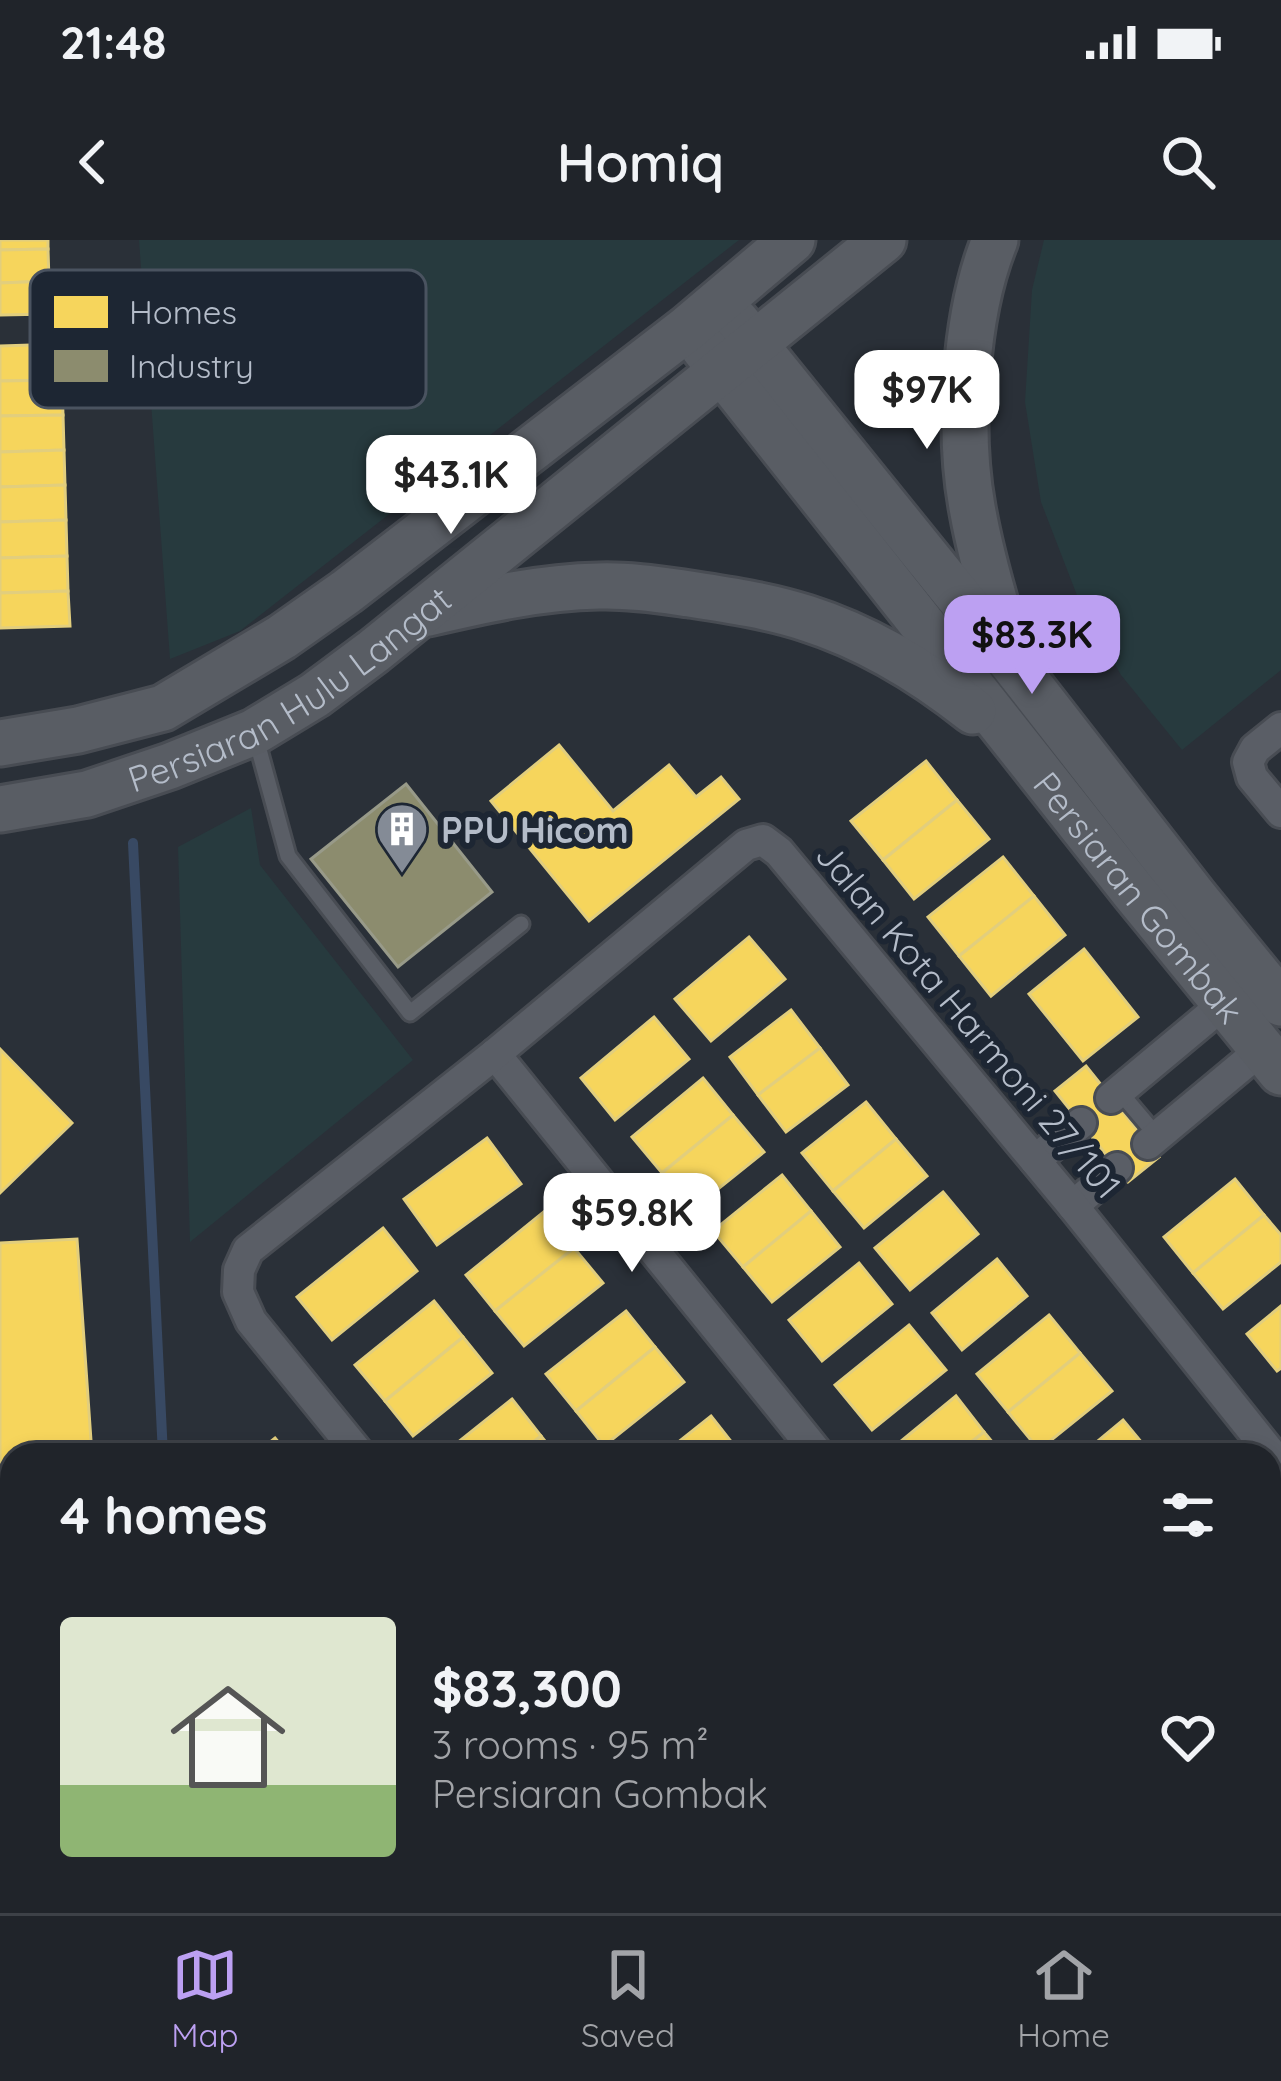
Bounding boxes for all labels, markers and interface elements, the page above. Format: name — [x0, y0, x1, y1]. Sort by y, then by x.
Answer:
text: 21:48 — [60, 14, 167, 70]
text: Homiq — [557, 128, 724, 196]
icon: back — [60, 129, 126, 195]
icon: search — [1155, 129, 1221, 195]
legend — [30, 270, 426, 408]
text: Homes — [129, 291, 237, 332]
text: Industry — [129, 345, 254, 386]
pin: $97K — [856, 350, 998, 452]
text: $97K — [881, 364, 973, 413]
pin: $43.1K — [353, 435, 549, 537]
text: $43.1K — [393, 449, 509, 498]
street label: Persiaran Hulu Langat — [122, 576, 460, 801]
pin: $83.3K — [934, 595, 1130, 697]
text: $83.3K — [971, 609, 1093, 658]
street label: Persiaran Gombak — [1025, 762, 1254, 1032]
building icon: PPU Hicom — [374, 801, 430, 875]
place label: PPU Hicom — [441, 807, 629, 852]
street label: Jalan Kota Harmoni 27/101 — [807, 833, 1131, 1207]
pin: $59.8K — [534, 1173, 730, 1275]
text: $59.8K — [571, 1187, 693, 1236]
icon: filters — [1155, 1482, 1221, 1548]
text: 4 homes — [60, 1483, 268, 1547]
text: $83,300 — [432, 1656, 622, 1720]
icon: home — [156, 1665, 300, 1809]
icon: heart — [1155, 1704, 1221, 1770]
text: 3 rooms · 95 m² — [432, 1720, 709, 1769]
text: Persiaran Gombak — [432, 1769, 768, 1818]
tab: Map — [171, 1942, 238, 2055]
tab: Saved — [581, 1942, 675, 2055]
tab: Home — [1017, 1942, 1110, 2055]

